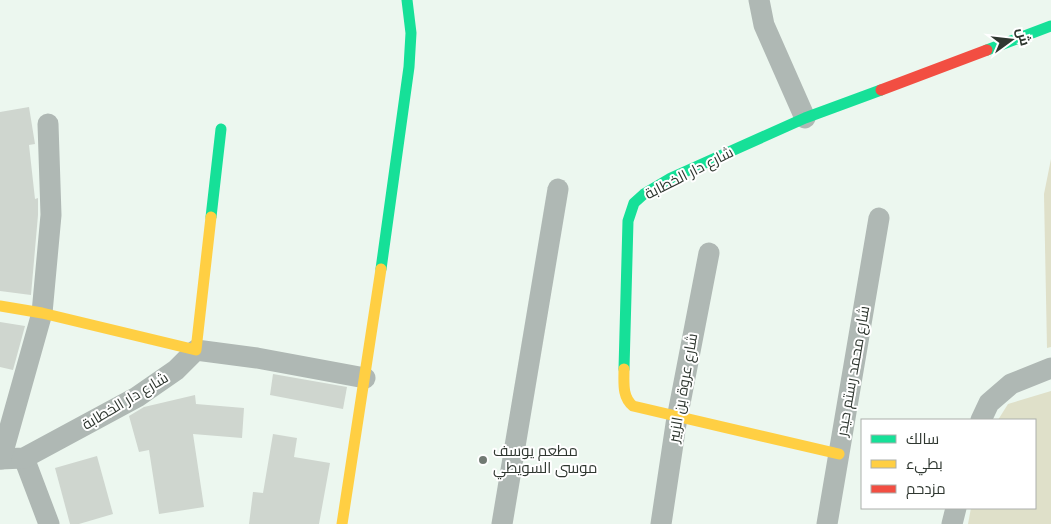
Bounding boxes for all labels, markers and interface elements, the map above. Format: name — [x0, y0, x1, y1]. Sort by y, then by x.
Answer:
north arrow — [986, 15, 1036, 65]
text: ش — [1013, 26, 1034, 48]
street label: شارع دار الخطابة — [642, 143, 737, 205]
street label: شارع محمد رستم حيدر — [832, 304, 875, 439]
street label: شارع عروة بن الزبير — [664, 332, 703, 445]
street label: شارع دار الخطابة — [79, 368, 172, 435]
legend — [861, 419, 1036, 509]
text: سالك — [906, 430, 939, 448]
place label: مطعم يوسف موسى السويطي — [493, 442, 597, 480]
marker: مطعم يوسف موسى السويطي — [477, 454, 489, 466]
text: بطيء — [906, 455, 943, 476]
text: مزدحم — [906, 480, 946, 499]

